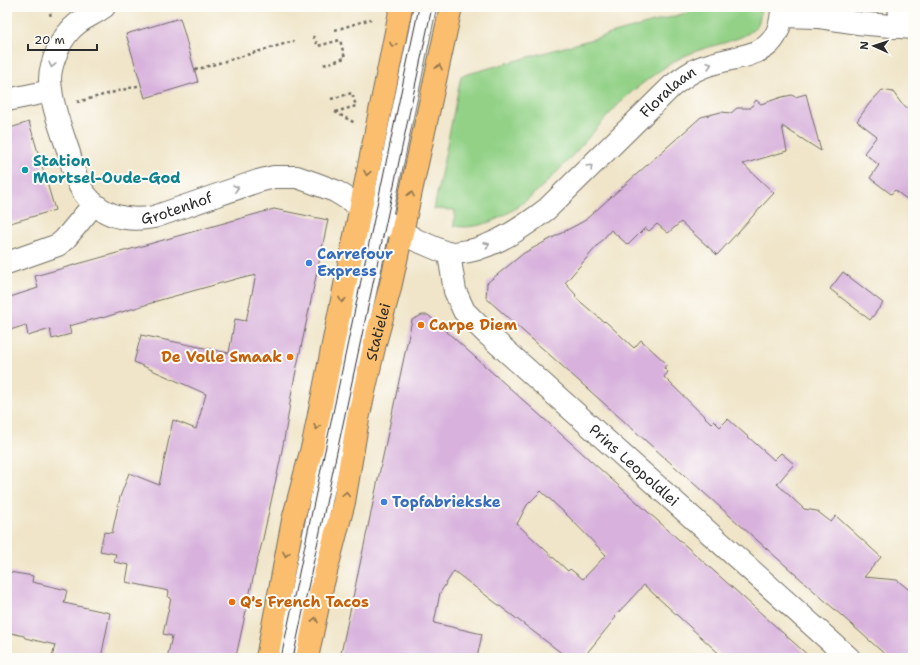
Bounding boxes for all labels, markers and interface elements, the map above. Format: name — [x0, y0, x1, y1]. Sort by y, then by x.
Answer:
scale bar — [28, 26, 97, 52]
north arrow — [854, 26, 894, 66]
text: 20 m — [34, 32, 65, 48]
text: N — [857, 40, 872, 50]
one-way arrow — [389, 42, 397, 48]
one-way arrow — [705, 61, 712, 70]
one-way arrow — [49, 62, 57, 69]
street label: Floralaan — [635, 62, 700, 122]
one-way arrow — [434, 64, 442, 70]
place label: Station Mortsel-Oude-God — [33, 151, 181, 188]
one-way arrow — [585, 164, 593, 172]
marker: Station Mortsel-Oude-God — [20, 165, 30, 175]
one-way arrow — [363, 170, 372, 176]
one-way arrow — [233, 184, 240, 193]
street label: Grotenhof — [140, 187, 215, 229]
one-way arrow — [406, 191, 414, 197]
one-way arrow — [484, 241, 491, 249]
place label: Carrefour Express — [317, 244, 393, 281]
marker: Carrefour Express — [304, 258, 314, 268]
one-way arrow — [338, 297, 346, 303]
street label: Statielei — [361, 301, 395, 363]
place label: Carpe Diem — [429, 315, 518, 335]
marker: Carpe Diem — [416, 320, 426, 330]
place label: De Volle Smaak — [161, 347, 282, 367]
marker: De Volle Smaak — [285, 352, 295, 362]
street label: Prins Leopoldlei — [585, 420, 683, 511]
one-way arrow — [313, 424, 321, 431]
one-way arrow — [341, 490, 350, 497]
place label: Topfabriekske — [392, 492, 501, 512]
marker: Topfabriekske — [379, 497, 389, 507]
one-way arrow — [283, 551, 291, 557]
place label: Q's French Tacos — [240, 592, 369, 612]
marker: Q's French Tacos — [227, 597, 237, 607]
one-way arrow — [310, 617, 319, 623]

